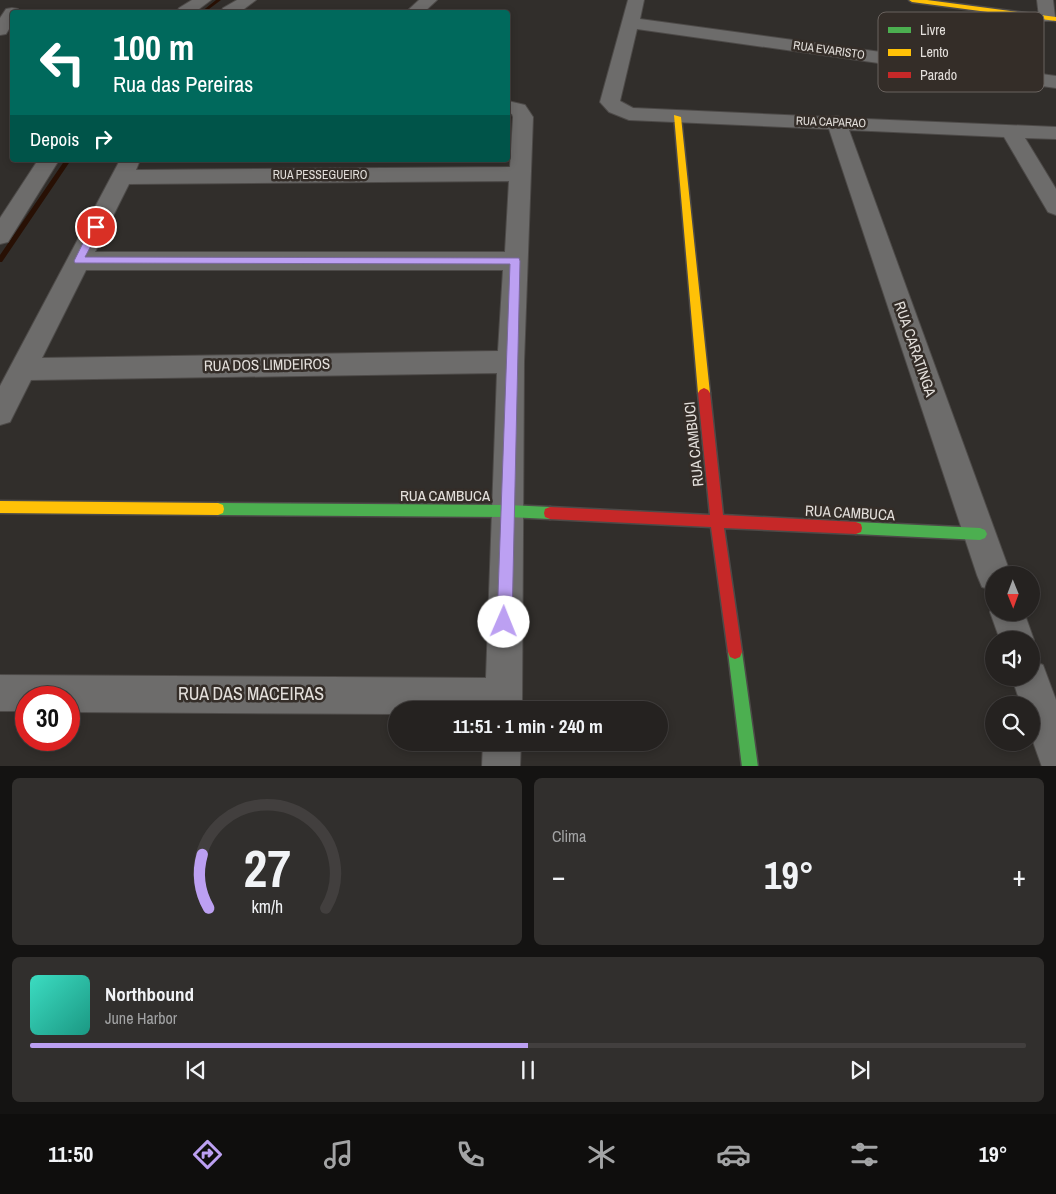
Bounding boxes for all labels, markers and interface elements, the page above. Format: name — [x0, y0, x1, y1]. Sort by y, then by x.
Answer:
legend — [878, 12, 1044, 92]
text: Livre — [920, 21, 946, 39]
text: 100 m — [113, 24, 194, 71]
icon: left — [30, 30, 95, 95]
street label: RUA EVARISTO — [792, 37, 866, 63]
text: Lento — [920, 43, 949, 61]
text: Parado — [920, 66, 957, 84]
text: Rua das Pereiras — [113, 69, 253, 99]
street label: RUA CAPARAO — [796, 113, 867, 131]
icon: right — [89, 125, 117, 153]
text: Depois — [30, 126, 79, 152]
street label: RUA PESSEGUEIRO — [273, 167, 368, 183]
pin — [75, 206, 117, 248]
icon: arrive — [82, 213, 110, 241]
street label: RUA CARATINGA — [889, 298, 942, 400]
street label: RUA DOS LIMDEIROS — [204, 353, 330, 376]
street label: RUA CAMBUCI — [679, 400, 708, 488]
street label: RUA CAMBUCA — [400, 485, 491, 506]
street label: RUA CAMBUCA — [804, 500, 896, 525]
north arrow — [985, 566, 1040, 621]
map controls — [985, 566, 1040, 751]
position arrow — [477, 595, 529, 647]
button: sound — [985, 631, 1040, 686]
street label: RUA DAS MACEIRAS — [178, 681, 324, 706]
speed limit sign: 30 — [15, 686, 80, 751]
button: search — [985, 696, 1040, 751]
text: 11:51 · 1 min · 240 m — [453, 713, 603, 739]
text: Clima — [552, 825, 586, 847]
text: 27 — [243, 833, 291, 903]
text: 19° — [764, 850, 814, 901]
text: − — [552, 857, 565, 895]
text: + — [1013, 857, 1026, 895]
text: km/h — [251, 895, 283, 919]
text: Northbound — [105, 981, 194, 1007]
text: June Harbor — [105, 1007, 177, 1029]
icon: previous — [182, 1056, 210, 1084]
icon: pause — [514, 1056, 542, 1084]
icon: next — [846, 1056, 874, 1084]
icon: directions — [190, 1137, 225, 1172]
icon: music — [321, 1137, 356, 1172]
icon: phone — [453, 1137, 488, 1172]
icon: climate — [584, 1137, 619, 1172]
icon: car — [716, 1137, 751, 1172]
icon: filters — [847, 1137, 882, 1172]
text: 11:50 — [48, 1139, 93, 1169]
text: 19° — [979, 1139, 1008, 1169]

